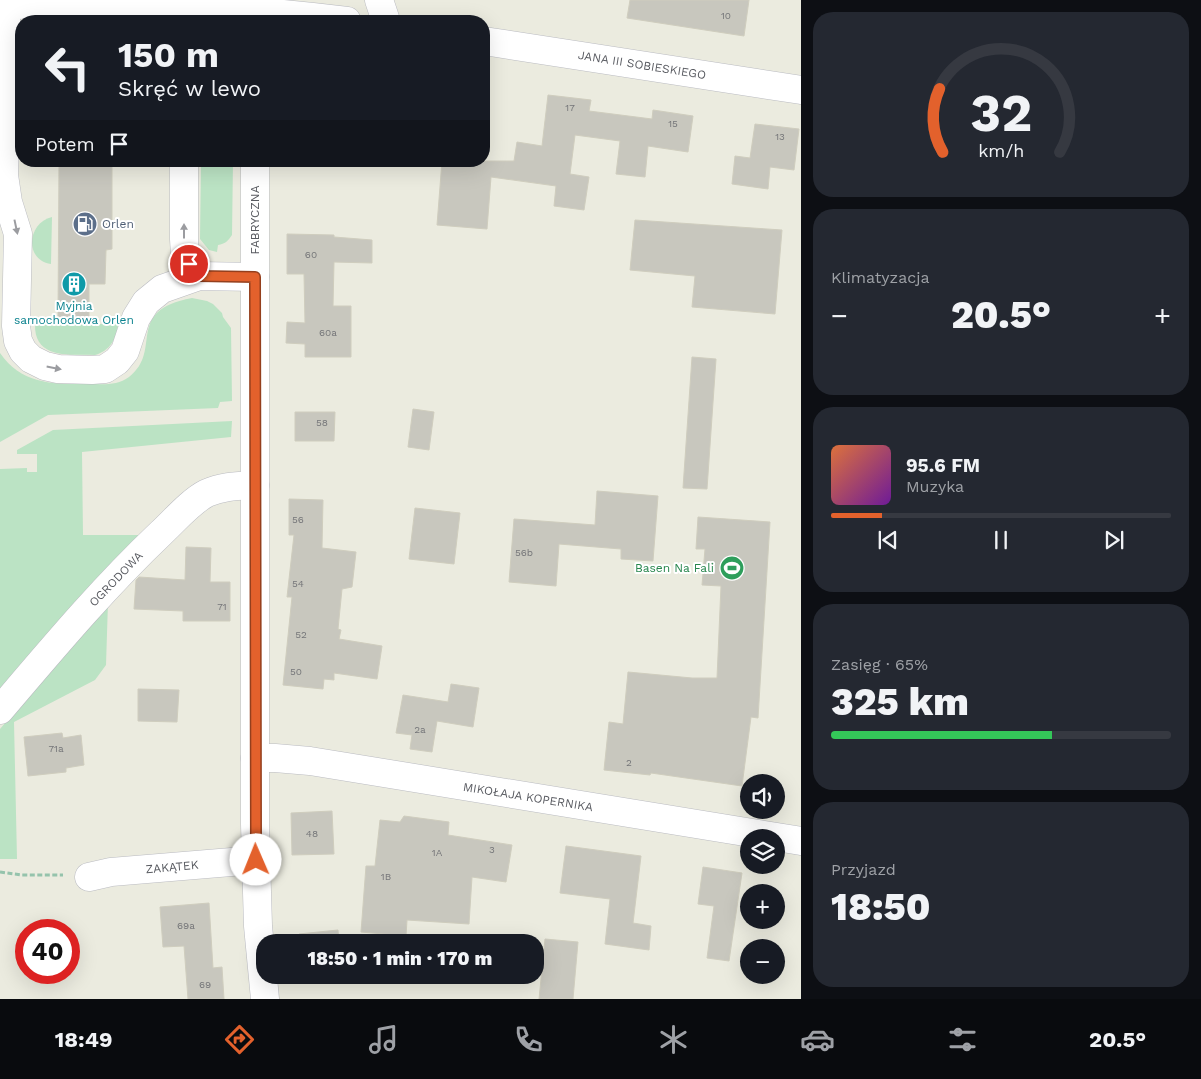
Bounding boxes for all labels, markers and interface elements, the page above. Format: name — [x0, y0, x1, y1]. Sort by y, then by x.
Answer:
house number: 10 — [721, 10, 731, 21]
text: 150 m — [118, 34, 219, 76]
icon: left — [35, 35, 100, 100]
street label: JANA III SOBIESKIEGO — [577, 48, 707, 82]
text: Skręć w lewo — [118, 76, 261, 101]
text: 32 — [970, 83, 1032, 144]
house number: 17 — [565, 102, 575, 113]
house number: 15 — [668, 118, 678, 129]
icon: arrive — [105, 130, 133, 158]
house number: 13 — [775, 131, 785, 142]
text: Potem — [35, 133, 95, 156]
text: km/h — [978, 140, 1024, 161]
street label: FABRYCZNA — [248, 185, 262, 255]
fuel station icon: Orlen — [72, 211, 98, 237]
place label: Orlen — [102, 217, 134, 231]
one-way arrow — [12, 219, 20, 234]
one-way arrow — [180, 223, 188, 239]
pin — [168, 243, 210, 285]
house number: 60 — [305, 249, 317, 260]
icon: arrive — [175, 250, 203, 278]
text: Klimatyzacja — [831, 268, 929, 287]
building icon: Myjnia samochodowa Orlen — [61, 271, 87, 297]
text: 20.5° — [951, 293, 1051, 337]
place label: Myjnia samochodowa Orlen — [14, 299, 134, 327]
text: − — [831, 299, 848, 332]
text: + — [1154, 299, 1171, 332]
house number: 60a — [319, 327, 337, 338]
one-way arrow — [46, 364, 62, 372]
house number: 58 — [316, 417, 328, 428]
text: 95.6 FM — [906, 454, 980, 477]
text: Muzyka — [906, 477, 964, 496]
house number: 56 — [292, 514, 304, 525]
icon: previous — [874, 526, 902, 554]
icon: pause — [987, 526, 1015, 554]
icon: next — [1100, 526, 1128, 554]
house number: 56b — [515, 547, 533, 558]
street label: OGRODOWA — [86, 549, 146, 609]
sports icon: Basen Na Fali — [719, 555, 745, 581]
place label: Basen Na Fali — [635, 561, 714, 575]
house number: 54 — [292, 578, 304, 589]
house number: 71 — [217, 601, 227, 612]
house number: 52 — [295, 629, 307, 640]
text: Zasięg · 65% — [831, 655, 928, 674]
house number: 50 — [290, 666, 302, 677]
text: 325 km — [831, 680, 969, 724]
house number: 2a — [414, 724, 426, 735]
house number: 71a — [48, 743, 64, 754]
house number: 2 — [626, 757, 632, 768]
map controls — [740, 774, 785, 984]
button: sound — [740, 774, 785, 819]
street label: MIKOŁAJA KOPERNIKA — [462, 780, 594, 814]
house number: 48 — [306, 828, 318, 839]
button: layers — [740, 829, 785, 874]
position arrow — [229, 833, 281, 885]
house number: 3 — [489, 844, 495, 855]
house number: 1A — [432, 847, 443, 858]
street label: ZAKĄTEK — [145, 858, 199, 876]
text: Przyjazd — [831, 860, 896, 879]
house number: 1B — [381, 871, 391, 882]
button: + — [740, 884, 785, 929]
text: 18:50 — [831, 885, 930, 929]
speed limit sign: 40 — [15, 919, 80, 984]
house number: 69a — [177, 920, 195, 931]
button: − — [740, 939, 785, 984]
text: 18:50 · 1 min · 170 m — [308, 947, 492, 970]
house number: 69 — [199, 979, 211, 990]
icon: directions — [222, 1022, 257, 1057]
icon: music — [366, 1022, 401, 1057]
icon: phone — [511, 1022, 546, 1057]
icon: climate — [656, 1022, 691, 1057]
icon: car — [800, 1022, 835, 1057]
icon: filters — [945, 1022, 980, 1057]
text: 18:49 — [55, 1027, 112, 1052]
text: 20.5° — [1089, 1027, 1146, 1052]

